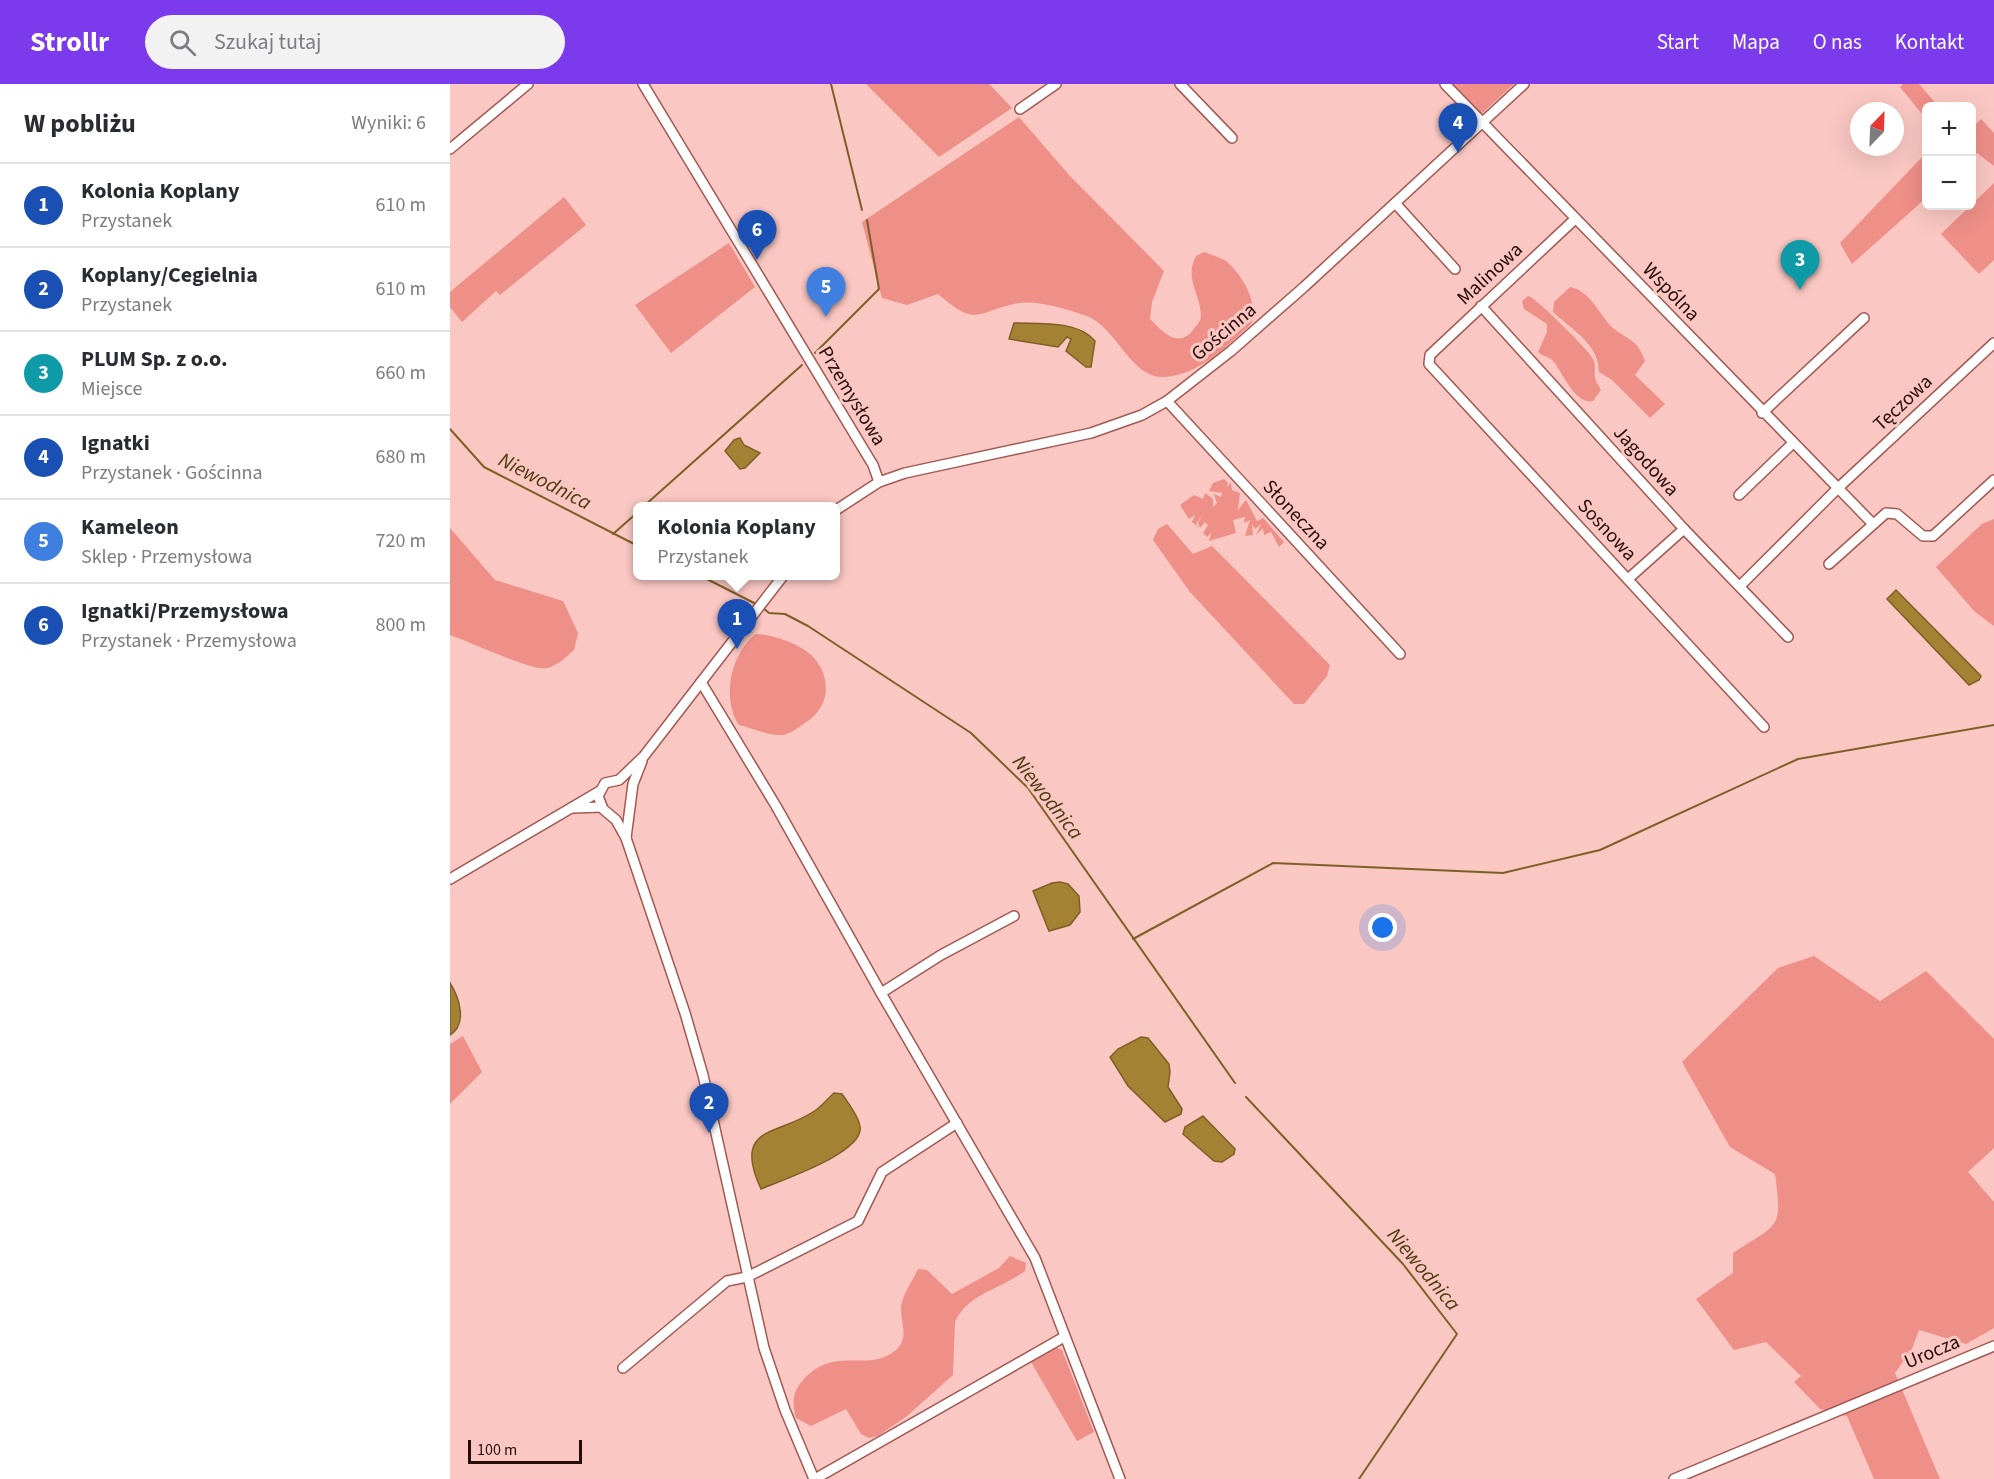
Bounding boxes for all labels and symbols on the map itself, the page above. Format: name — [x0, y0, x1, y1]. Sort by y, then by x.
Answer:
north arrow — [1850, 102, 1904, 156]
pin: 4 — [1438, 104, 1478, 153]
pin: 6 — [738, 210, 776, 260]
street label: Malinowa — [1451, 236, 1529, 312]
pin: 3 — [1780, 240, 1820, 290]
street label: Wspólna — [1636, 256, 1706, 328]
pin: 5 — [806, 268, 845, 317]
street label: Gościnna — [1185, 296, 1263, 368]
street label: Przemysłowa — [811, 341, 893, 451]
street label: Tęczowa — [1867, 368, 1939, 438]
street label: Jagodowa — [1607, 420, 1685, 502]
water label: Niewodnica — [493, 445, 597, 517]
street label: Słoneczna — [1256, 474, 1336, 556]
street label: Sosnowa — [1571, 493, 1643, 567]
pin: 1 — [718, 600, 756, 649]
water label: Niewodnica — [1005, 748, 1091, 846]
your location — [1368, 913, 1397, 942]
pin: 2 — [690, 1084, 728, 1133]
water label: Niewodnica — [1380, 1221, 1468, 1317]
street label: Urocza — [1900, 1328, 1964, 1376]
scale bar — [468, 1437, 582, 1464]

